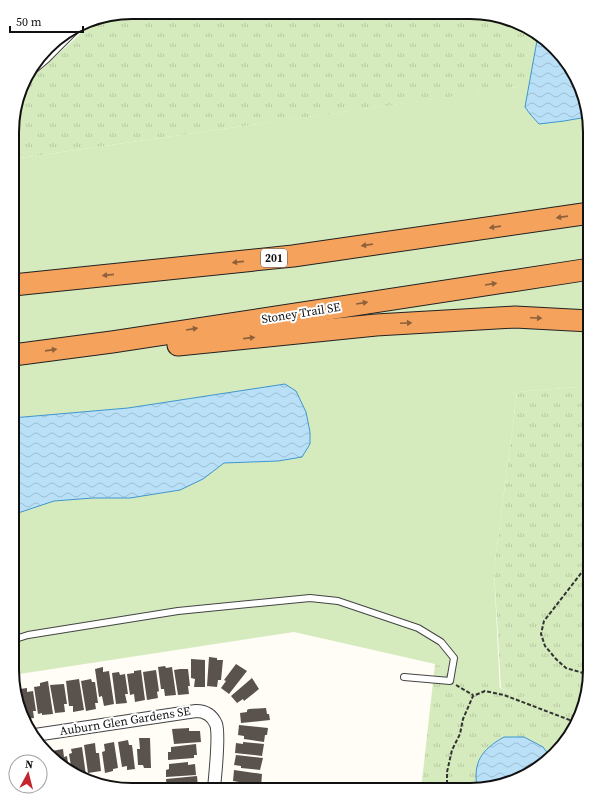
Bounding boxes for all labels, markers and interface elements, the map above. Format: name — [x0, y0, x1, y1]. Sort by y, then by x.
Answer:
scale bar — [10, 8, 83, 34]
text: 50 m — [16, 14, 42, 30]
one-way arrow — [556, 214, 568, 220]
one-way arrow — [489, 224, 501, 230]
one-way arrow — [361, 242, 373, 248]
road number: 201 — [261, 249, 287, 267]
one-way arrow — [232, 258, 244, 265]
one-way arrow — [102, 272, 114, 278]
one-way arrow — [485, 281, 497, 287]
street label: Stoney Trail SE — [260, 299, 342, 327]
one-way arrow — [356, 300, 368, 306]
one-way arrow — [530, 315, 543, 321]
one-way arrow — [400, 320, 413, 326]
one-way arrow — [186, 326, 198, 332]
one-way arrow — [242, 334, 255, 341]
one-way arrow — [45, 347, 57, 353]
street label: Auburn Glen Gardens SE — [58, 703, 192, 739]
north arrow — [8, 754, 48, 794]
text: N — [24, 757, 34, 773]

